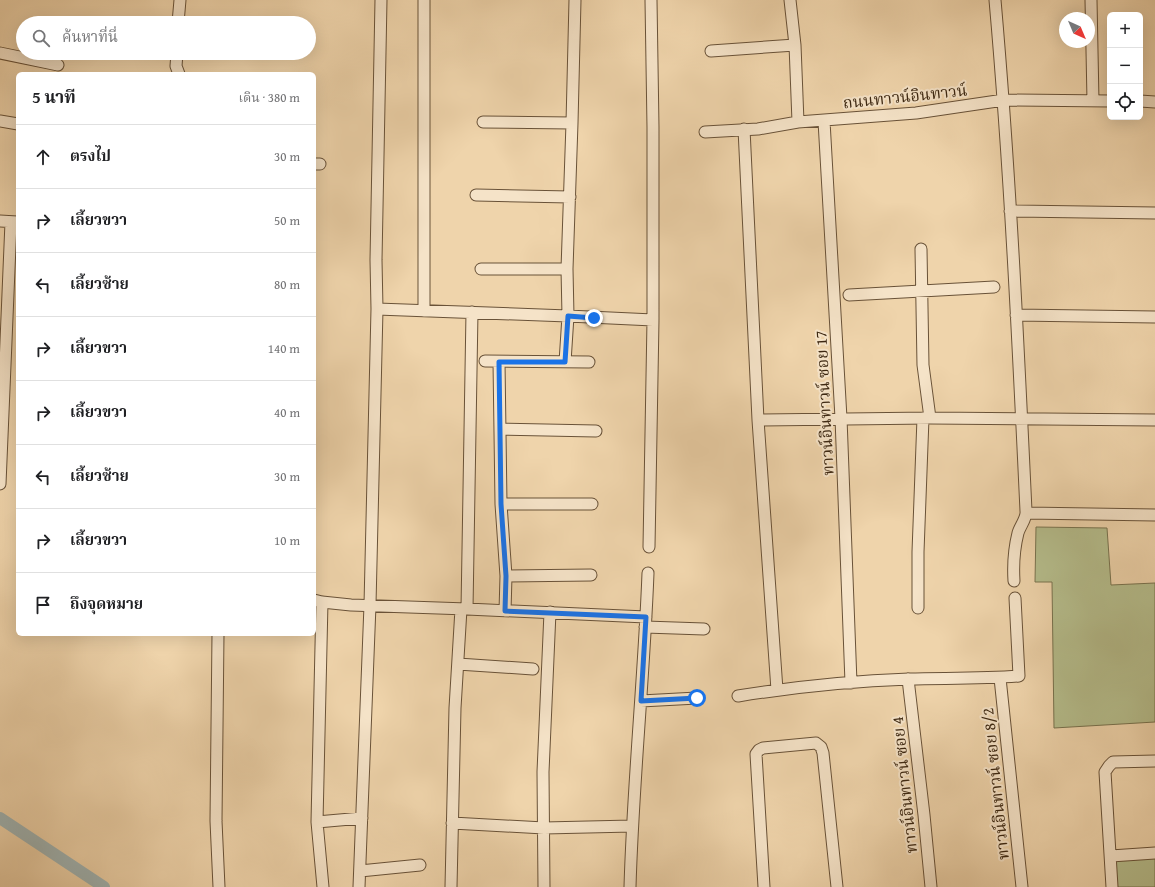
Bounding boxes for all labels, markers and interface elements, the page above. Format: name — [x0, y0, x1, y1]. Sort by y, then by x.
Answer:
north arrow — [1059, 12, 1095, 48]
map controls — [1107, 12, 1143, 120]
button: + — [1107, 12, 1143, 48]
search box — [16, 16, 316, 60]
text: ค้นหาที่นี่ — [62, 26, 118, 47]
icon: search — [30, 27, 52, 49]
button: − — [1107, 48, 1143, 84]
street label: ถนนทาวน์อินทาวน์ — [842, 78, 968, 114]
text: 5 นาที — [32, 84, 76, 109]
button: locate — [1107, 84, 1143, 120]
text: เดิน · 380 m — [239, 88, 300, 107]
text: ตรงไป — [70, 145, 111, 166]
icon: ahead — [32, 146, 54, 168]
text: 30 m — [274, 147, 300, 166]
text: เลี้ยวขวา — [70, 209, 127, 230]
icon: right — [32, 210, 54, 232]
text: 50 m — [274, 211, 300, 230]
text: เลี้ยวซ้าย — [70, 273, 129, 294]
icon: left — [32, 274, 54, 296]
text: 80 m — [274, 275, 300, 294]
route end — [585, 309, 603, 327]
street label: ทาวน์อินทาวน์ ซอย 17 — [808, 330, 840, 476]
text: เลี้ยวขวา — [70, 337, 127, 358]
icon: right — [32, 338, 54, 360]
text: 140 m — [268, 339, 300, 358]
text: เลี้ยวขวา — [70, 401, 127, 422]
icon: right — [32, 402, 54, 424]
text: 40 m — [274, 403, 300, 422]
text: เลี้ยวซ้าย — [70, 465, 129, 486]
icon: left — [32, 466, 54, 488]
text: 30 m — [274, 467, 300, 486]
text: เลี้ยวขวา — [70, 529, 127, 550]
icon: right — [32, 530, 54, 552]
text: 10 m — [274, 531, 300, 550]
text: ถึงจุดหมาย — [70, 593, 143, 614]
icon: arrive — [32, 594, 54, 616]
route start — [688, 689, 706, 707]
street label: ทาวน์อินทาวน์ ซอย 8/2 — [975, 707, 1015, 861]
street label: ทาวน์อินทาวน์ ซอย 4 — [885, 715, 923, 855]

